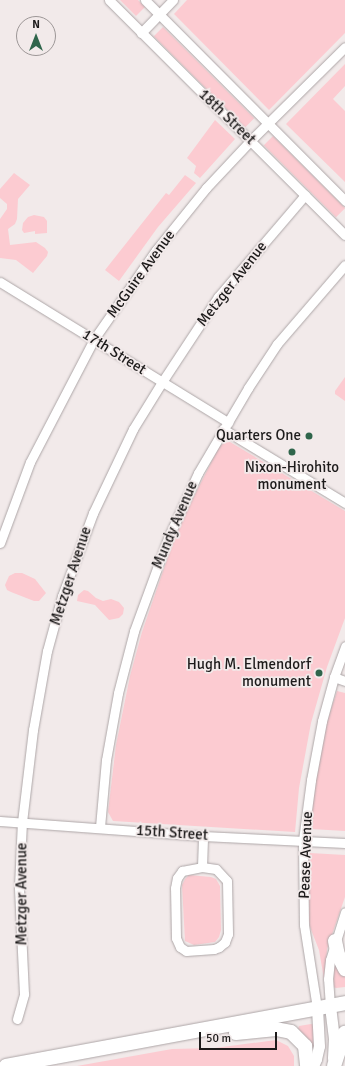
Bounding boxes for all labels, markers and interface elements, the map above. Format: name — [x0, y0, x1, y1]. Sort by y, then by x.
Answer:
north arrow — [16, 16, 56, 56]
text: N — [32, 18, 40, 31]
street label: 18th Street — [195, 86, 259, 148]
street label: McGuire Avenue — [103, 227, 179, 321]
street label: Metzger Avenue — [193, 238, 271, 330]
street label: 17th Street — [79, 325, 149, 379]
place label: Quarters One — [216, 427, 301, 445]
marker: Quarters One — [304, 431, 314, 441]
marker: Nixon-Hirohito monument — [287, 447, 297, 457]
place label: Nixon-Hirohito monument — [245, 458, 339, 493]
street label: Mundy Avenue — [148, 478, 202, 572]
street label: Metzger Avenue — [47, 524, 95, 628]
place label: Hugh M. Elmendorf monument — [187, 655, 311, 690]
marker: Hugh M. Elmendorf monument — [314, 668, 324, 678]
street label: Pease Avenue — [295, 811, 317, 899]
street label: 15th Street — [135, 822, 209, 844]
street label: Metzger Avenue — [13, 843, 31, 945]
scale bar — [201, 1024, 279, 1050]
text: 50 m — [206, 1031, 231, 1046]

